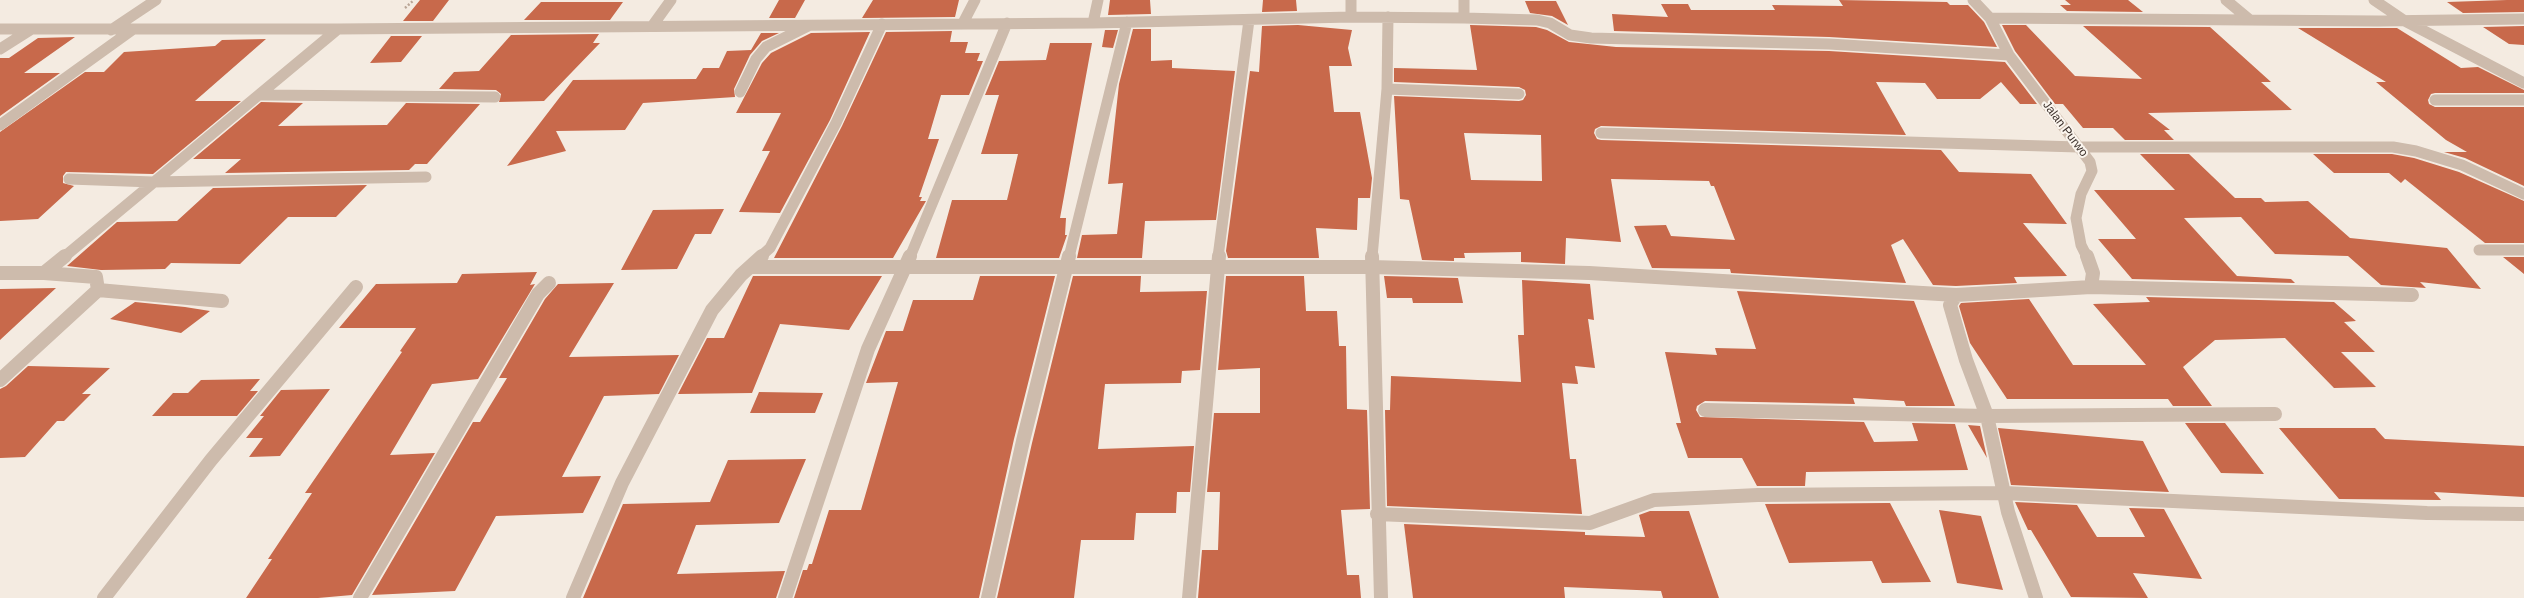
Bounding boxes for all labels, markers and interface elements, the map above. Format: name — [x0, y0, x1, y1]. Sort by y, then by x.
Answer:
street label: Jalan Purwo — [2039, 98, 2091, 160]

